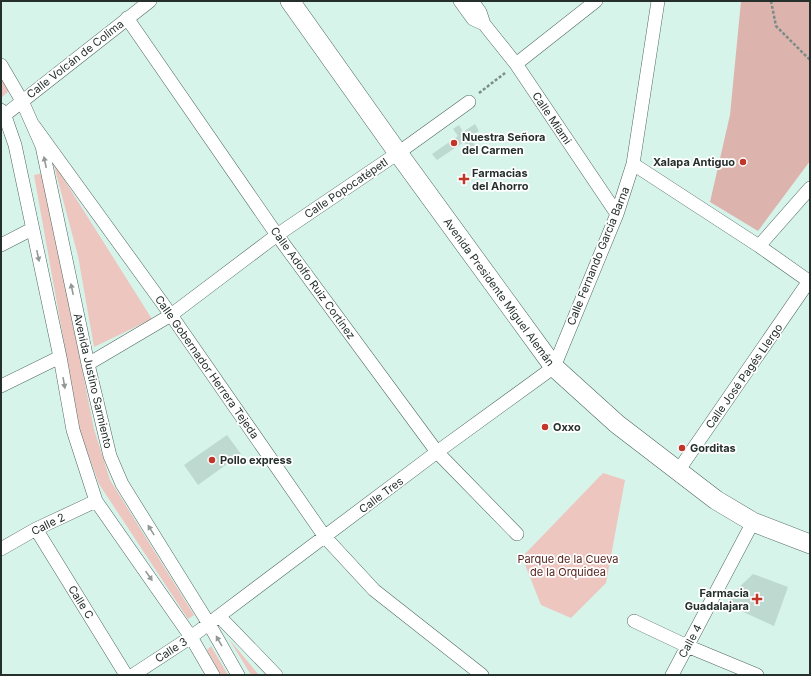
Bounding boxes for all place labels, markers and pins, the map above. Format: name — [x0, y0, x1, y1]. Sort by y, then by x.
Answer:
place label: Nuestra Señora del Carmen — [462, 130, 545, 157]
marker: Nuestra Señora del Carmen — [449, 138, 459, 148]
place label: Xalapa Antiguo — [653, 155, 735, 169]
marker: Xalapa Antiguo — [738, 157, 748, 167]
place label: Farmacias del Ahorro — [472, 166, 529, 193]
marker: Farmacias del Ahorro — [459, 174, 469, 184]
place label: Oxxo — [553, 420, 581, 434]
marker: Oxxo — [540, 422, 550, 432]
place label: Gorditas — [690, 441, 736, 455]
marker: Gorditas — [677, 443, 687, 453]
place label: Pollo express — [220, 453, 292, 467]
marker: Pollo express — [207, 455, 217, 465]
place label: Farmacia Guadalajara — [685, 586, 749, 613]
marker: Farmacia Guadalajara — [752, 594, 762, 604]

